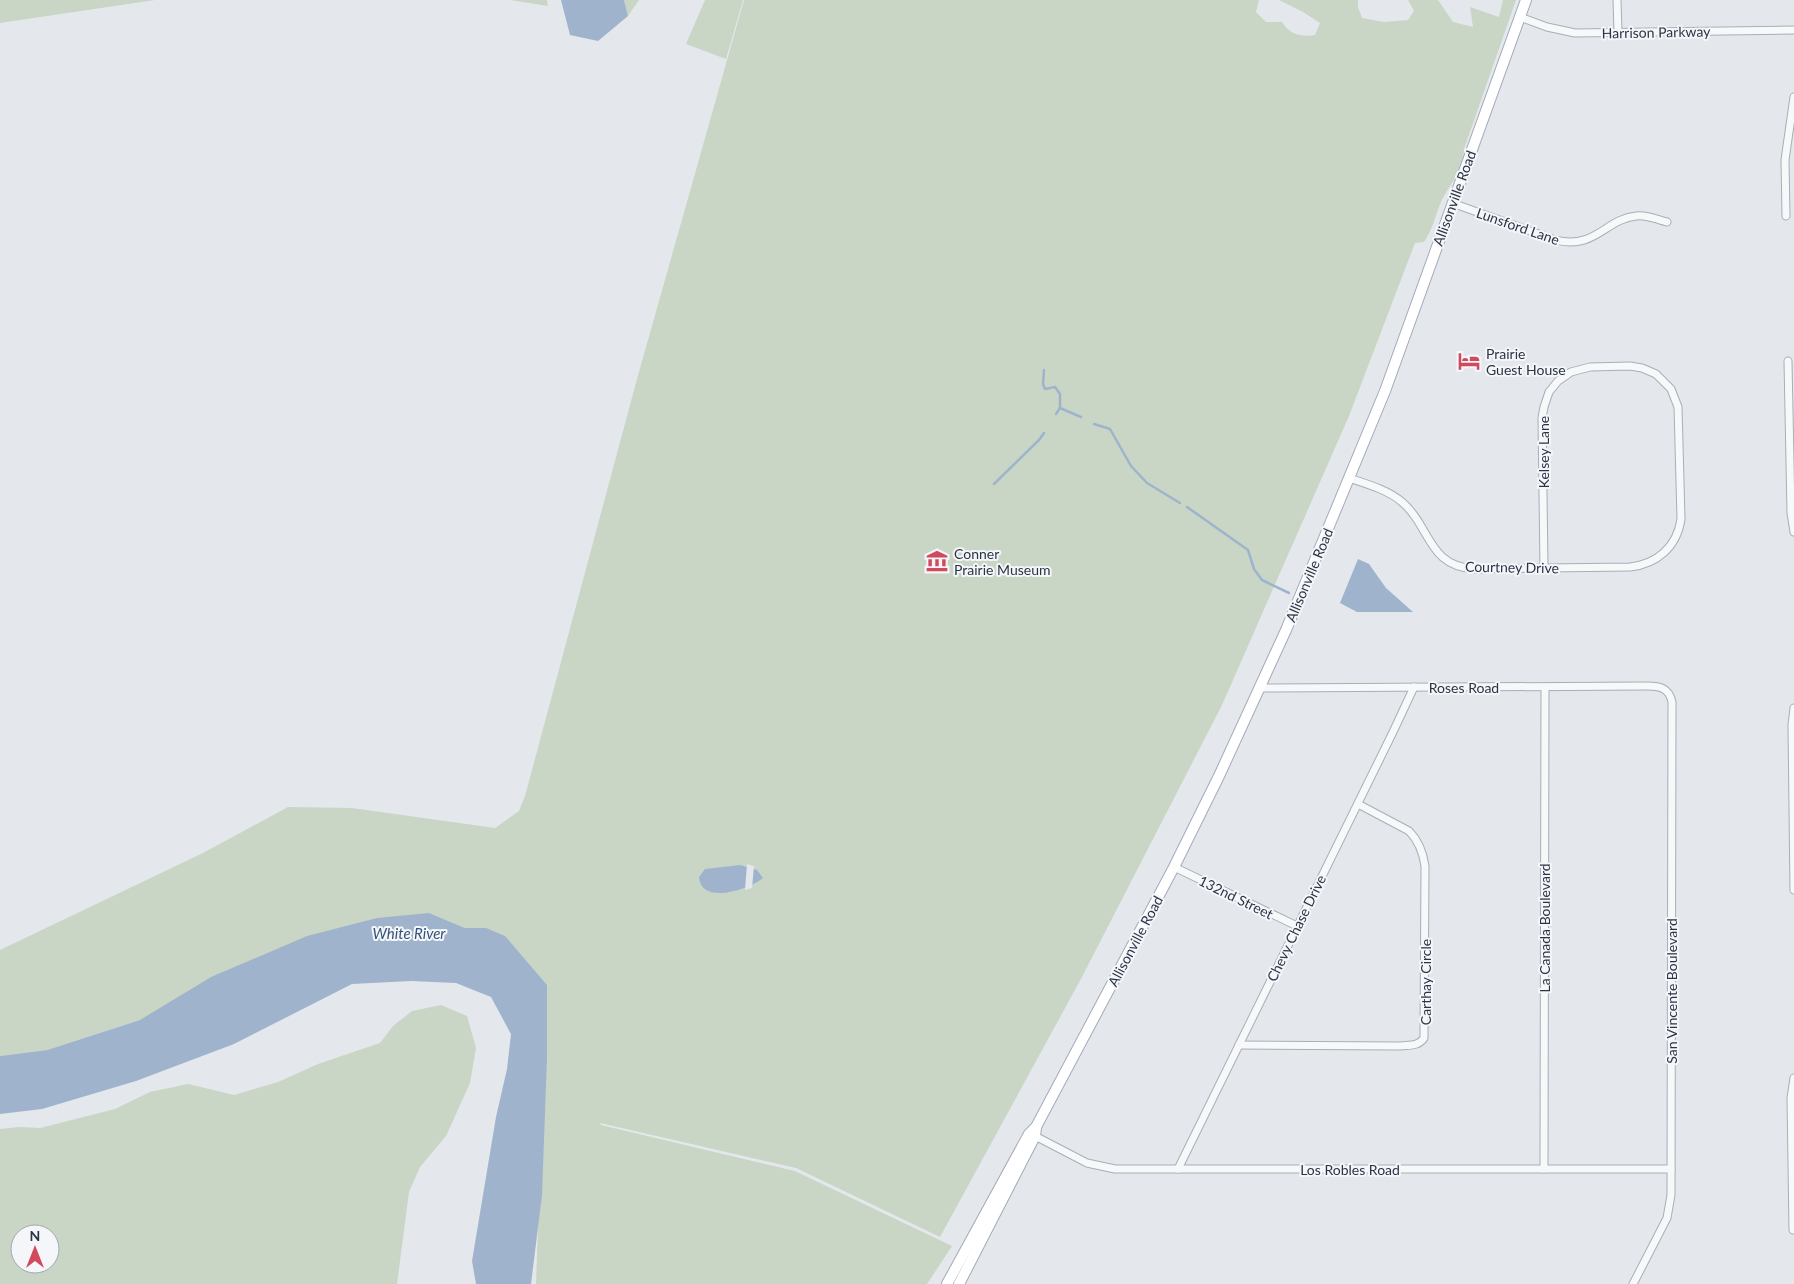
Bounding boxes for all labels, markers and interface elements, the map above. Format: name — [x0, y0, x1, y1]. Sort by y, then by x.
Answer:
street label: Harrison Parkway — [1602, 23, 1711, 41]
street label: Allisonville Road — [1429, 148, 1479, 248]
street label: Lunsford Lane — [1474, 204, 1562, 248]
place label: Prairie Guest House — [1486, 345, 1566, 378]
hotel icon: Prairie Guest House — [1456, 348, 1482, 374]
street label: Kelsey Lane — [1535, 416, 1552, 488]
street label: Allisonville Road — [1282, 526, 1336, 624]
place label: Conner Prairie Museum — [954, 545, 1050, 578]
museum icon: Conner Prairie Museum — [924, 548, 950, 574]
street label: Courtney Drive — [1465, 558, 1559, 576]
street label: Roses Road — [1429, 679, 1499, 696]
street label: La Canada Boulevard — [1536, 863, 1553, 993]
street label: 132nd Street — [1196, 872, 1276, 922]
street label: Chevy Chase Drive — [1263, 872, 1329, 984]
street label: Allisonville Road — [1104, 893, 1166, 989]
street label: San Vincente Boulevard — [1663, 918, 1680, 1064]
water label: White River — [373, 924, 446, 942]
street label: Carthay Circle — [1417, 939, 1434, 1025]
street label: Los Robles Road — [1300, 1161, 1400, 1178]
north arrow — [10, 1224, 60, 1274]
text: N — [30, 1227, 40, 1244]

